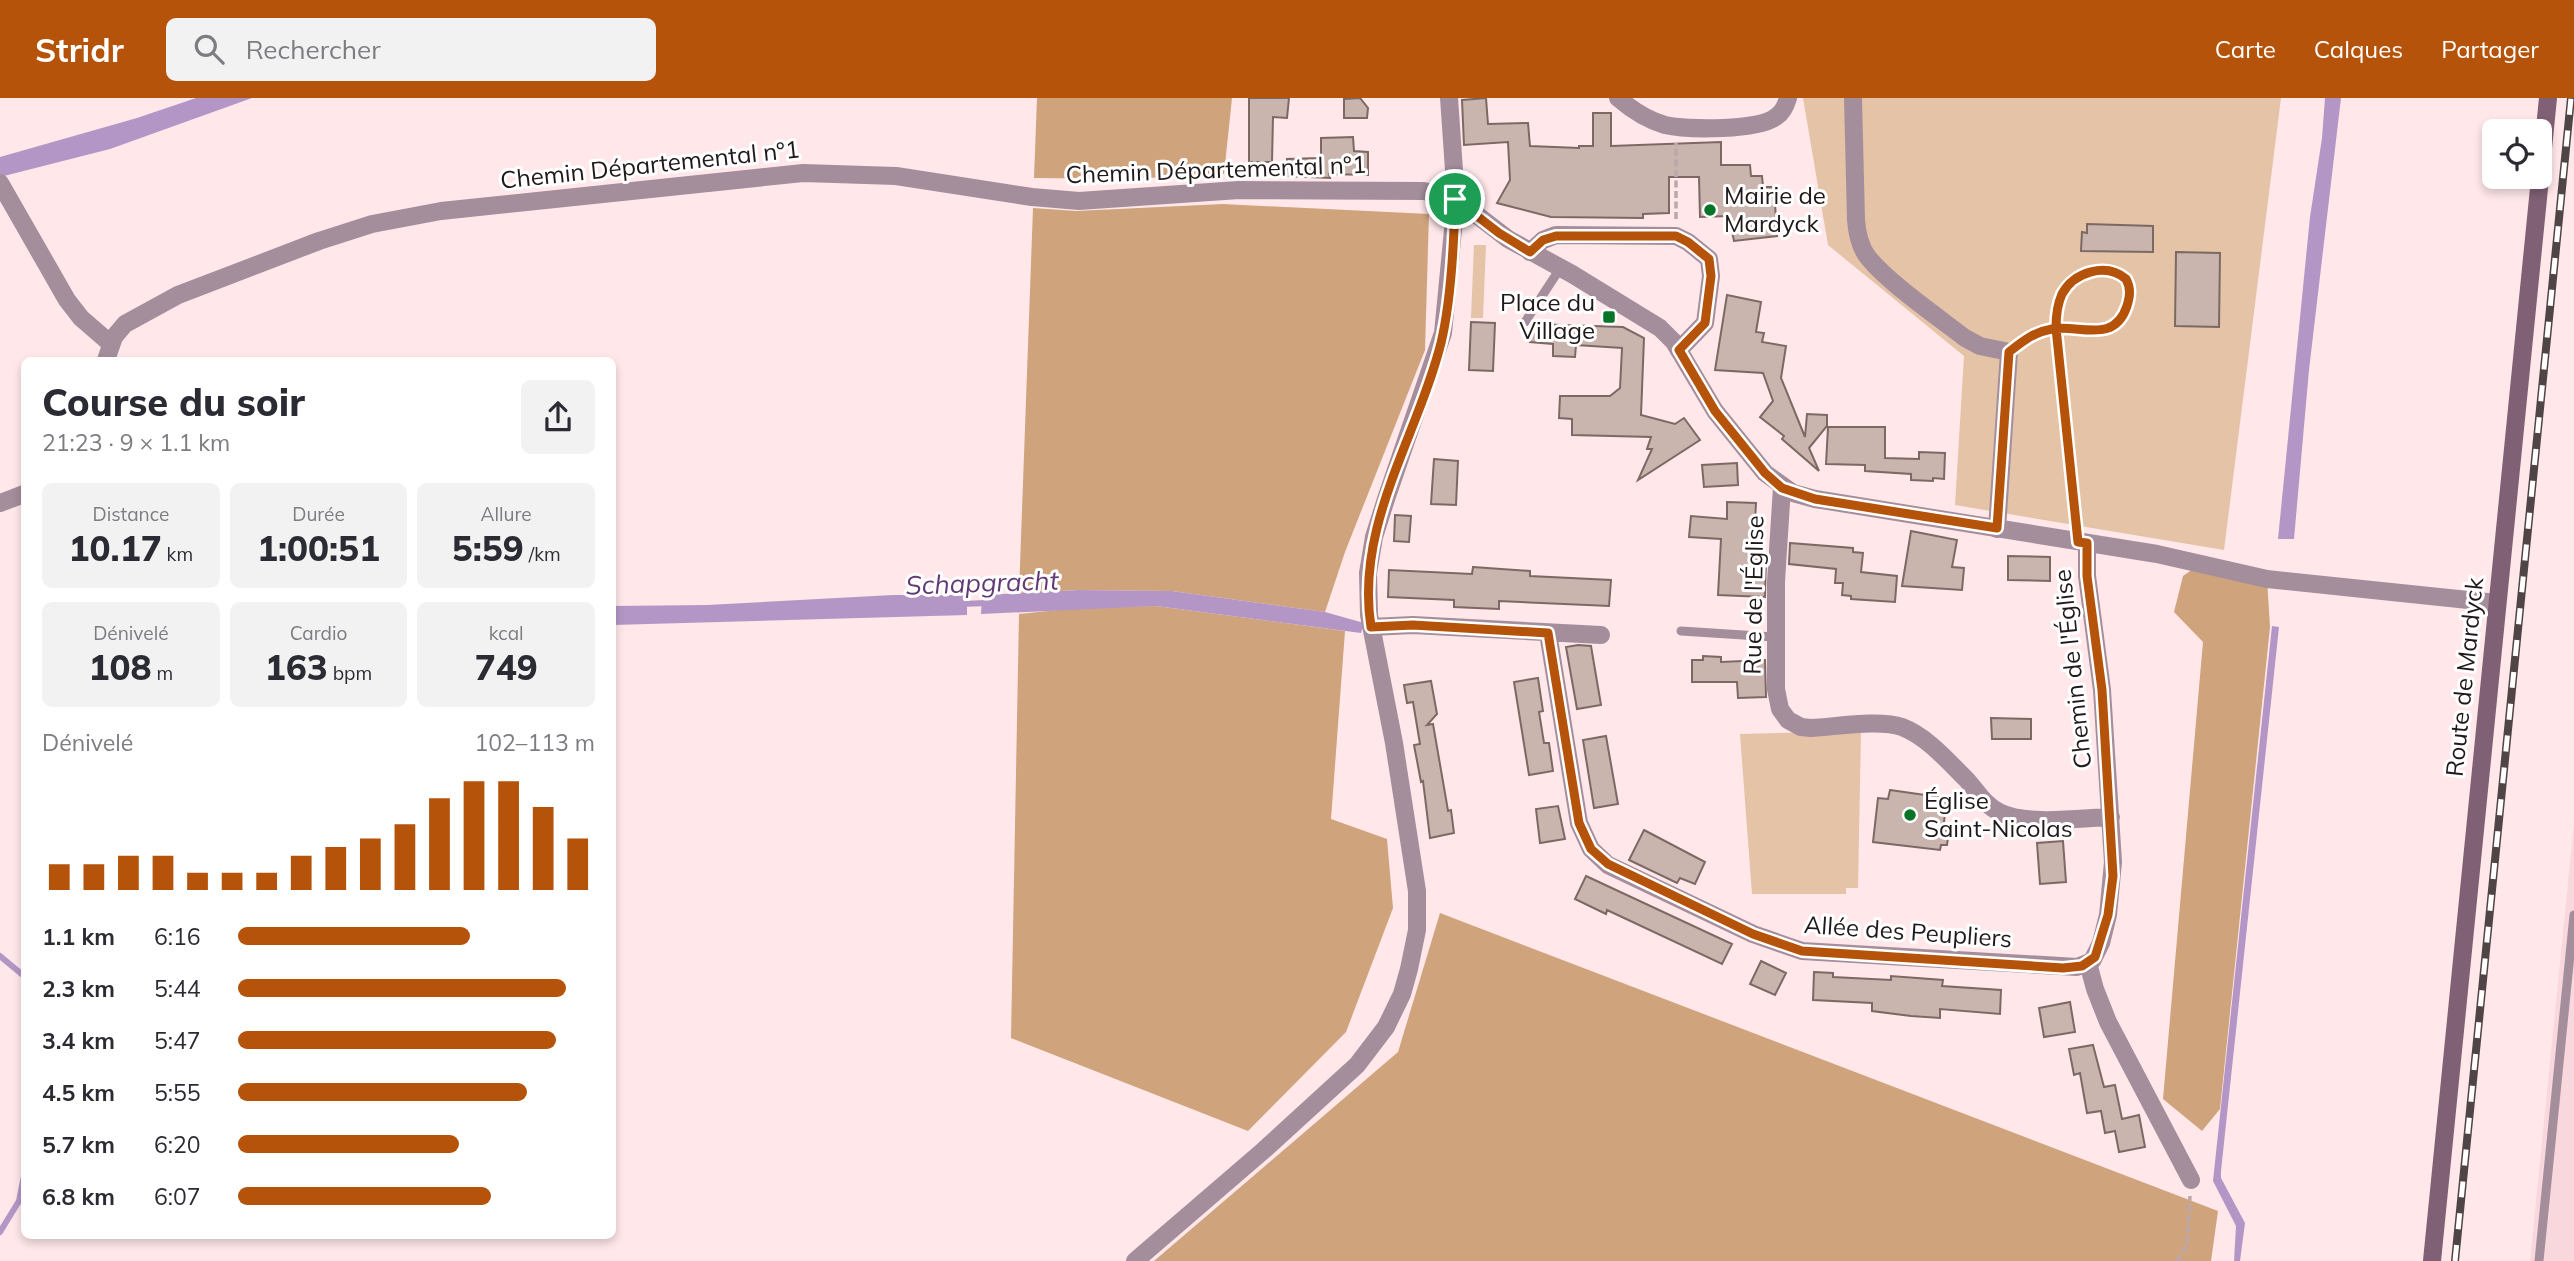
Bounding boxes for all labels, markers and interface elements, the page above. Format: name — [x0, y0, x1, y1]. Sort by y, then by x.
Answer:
search box — [166, 18, 656, 81]
text: Stridr — [35, 29, 124, 70]
icon: search — [190, 30, 228, 68]
text: Rechercher — [246, 33, 381, 66]
text: Carte — [2215, 34, 2276, 64]
text: Calques — [2314, 34, 2403, 64]
text: Partager — [2441, 34, 2539, 64]
map controls — [2482, 119, 2552, 189]
button: locate — [2482, 119, 2552, 189]
street label: Chemin Départemental n°1 — [499, 133, 801, 195]
street label: Chemin Départemental n°1 — [1065, 149, 1367, 189]
pin — [1425, 169, 1485, 229]
icon: arrive — [1436, 180, 1474, 218]
place label: Mairie de Mardyck — [1724, 180, 1826, 238]
marker: Mairie de Mardyck — [1702, 202, 1718, 218]
place label: Place du Village — [1500, 287, 1595, 345]
marker: Place du Village — [1601, 309, 1617, 325]
text: Course du soir — [42, 378, 305, 426]
button: share — [521, 380, 595, 454]
text: 21:23 · 9 × 1.1 km — [42, 428, 230, 457]
text: Distance — [92, 502, 169, 526]
text: Durée — [292, 502, 345, 526]
text: Allure — [481, 502, 532, 526]
street label: Rue de l'Église — [1737, 515, 1769, 675]
text: 10.17 — [69, 526, 162, 570]
text: 1:00:51 — [257, 526, 380, 570]
text: 5:59 — [452, 526, 524, 570]
text: km — [162, 542, 193, 566]
text: /km — [524, 542, 561, 566]
water label: Schapgracht — [905, 563, 1060, 602]
street label: Chemin de l'Église — [2047, 568, 2097, 770]
street label: Route de Mardyck — [2439, 575, 2489, 778]
text: Dénivelé — [93, 621, 169, 645]
text: Cardio — [290, 621, 347, 645]
text: kcal — [489, 621, 524, 645]
text: 108 — [88, 645, 152, 689]
text: 163 — [265, 645, 328, 689]
text: 749 — [475, 645, 538, 689]
text: m — [152, 661, 173, 685]
text: bpm — [328, 661, 372, 685]
text: Dénivelé — [42, 728, 133, 757]
text: 102–113 m — [474, 728, 595, 757]
place label: Église Saint-Nicolas — [1924, 785, 2073, 843]
marker: Église Saint-Nicolas — [1902, 807, 1918, 823]
street label: Allée des Peupliers — [1803, 909, 2013, 953]
text: 1.1 km — [42, 922, 115, 951]
text: 6:16 — [154, 922, 201, 951]
text: 2.3 km — [42, 974, 115, 1003]
text: 5:44 — [154, 974, 201, 1003]
text: 3.4 km — [42, 1026, 115, 1055]
text: 5:47 — [154, 1026, 201, 1055]
text: 4.5 km — [42, 1078, 115, 1107]
text: 5:55 — [154, 1078, 201, 1107]
text: 5.7 km — [42, 1130, 115, 1159]
text: 6:20 — [154, 1130, 201, 1159]
text: 6.8 km — [42, 1182, 115, 1211]
text: 6:07 — [154, 1182, 201, 1211]

